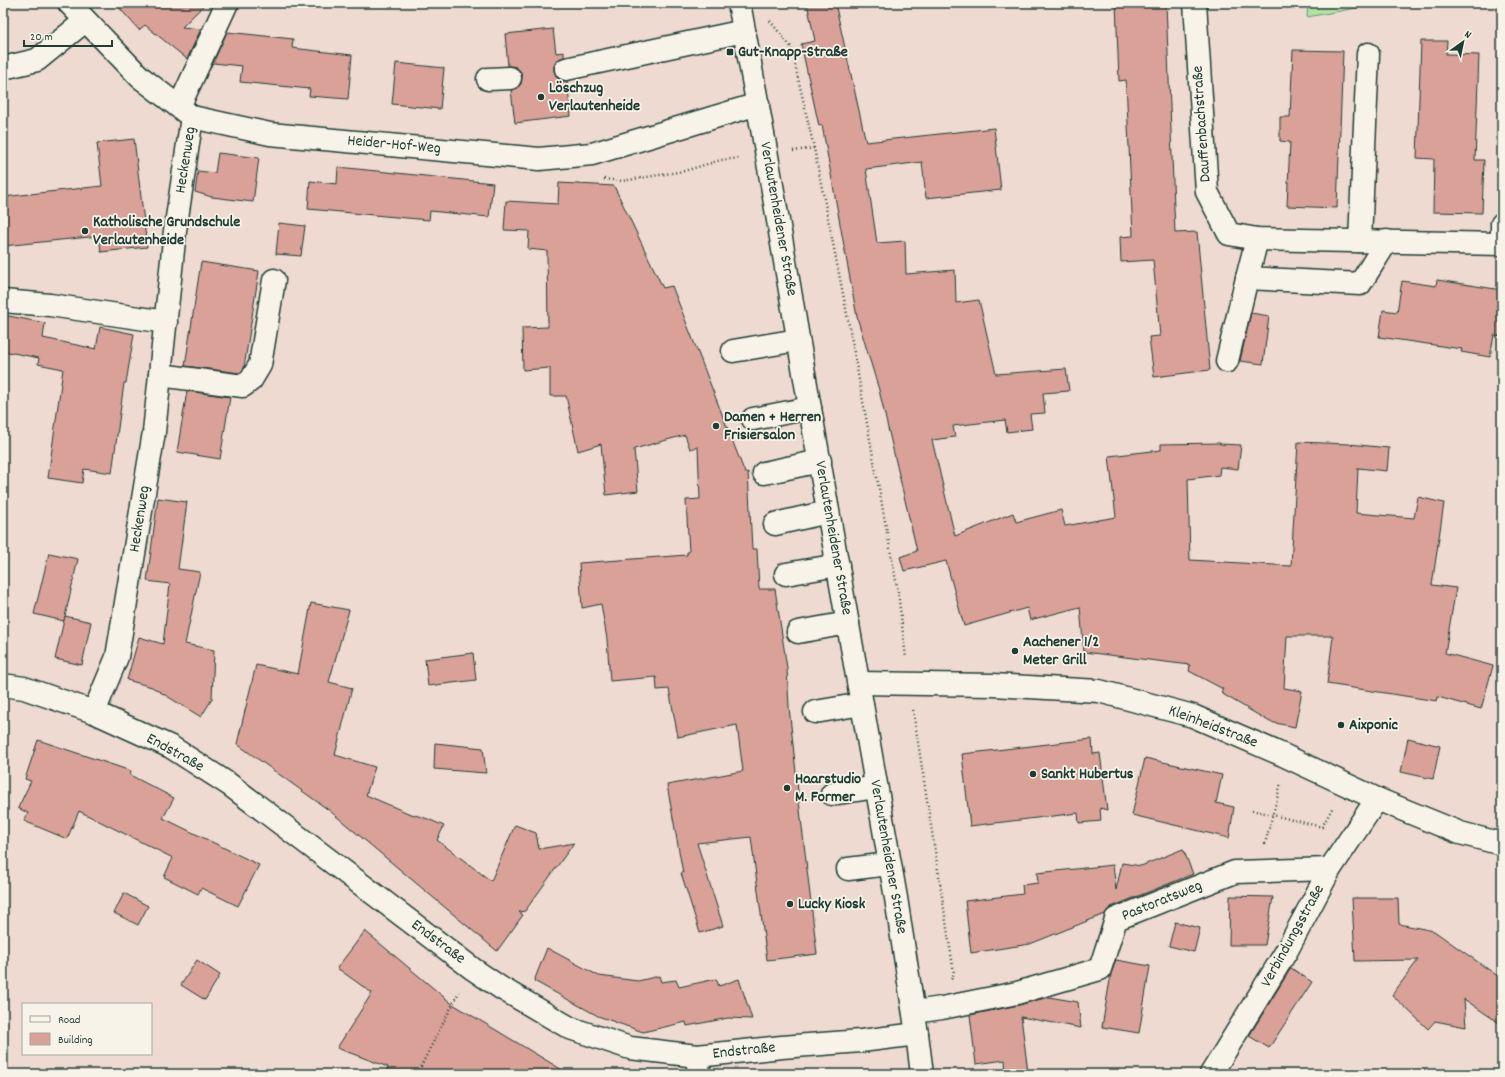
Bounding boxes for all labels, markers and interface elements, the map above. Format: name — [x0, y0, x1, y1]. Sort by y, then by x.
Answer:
scale bar — [24, 22, 112, 48]
north arrow — [1443, 22, 1483, 62]
text: N — [1461, 27, 1474, 44]
text: 20 m — [30, 29, 53, 46]
place label: Gut-Knapp-Straße — [738, 41, 848, 64]
marker: Gut-Knapp-Straße — [725, 47, 735, 57]
street label: Dauffenbachstraße — [1186, 65, 1218, 183]
place label: Löschzug Verlautenheide — [549, 77, 640, 118]
marker: Löschzug Verlautenheide — [536, 92, 546, 102]
street label: Heckenweg — [169, 125, 203, 195]
street label: Heider-Hof-Weg — [346, 129, 442, 161]
street label: Verlautenheidener Straße — [753, 140, 803, 298]
place label: Katholische Grundschule Verlautenheide — [93, 211, 240, 252]
marker: Katholische Grundschule Verlautenheide — [80, 226, 90, 236]
place label: Damen + Herren Frisiersalon — [724, 406, 821, 447]
marker: Damen + Herren Frisiersalon — [711, 421, 721, 431]
street label: Verlautenheidener Straße — [808, 459, 858, 617]
street label: Heckenweg — [123, 484, 157, 554]
place label: Aachener 1/2 Meter Grill — [1023, 631, 1099, 672]
marker: Aachener 1/2 Meter Grill — [1010, 646, 1020, 656]
street label: Kleinheidstraße — [1165, 699, 1261, 755]
place label: Aixponic — [1349, 714, 1398, 737]
marker: Aixponic — [1336, 720, 1346, 730]
street label: Endstraße — [142, 728, 208, 778]
place label: Sankt Hubertus — [1041, 763, 1134, 786]
place label: Haarstudio M. Former — [795, 768, 861, 809]
marker: Sankt Hubertus — [1028, 769, 1038, 779]
street label: Verlautenheidener Straße — [863, 778, 913, 936]
marker: Haarstudio M. Former — [782, 783, 792, 793]
street label: Pastoratsweg — [1118, 874, 1206, 928]
street label: Verbindungsstraße — [1255, 880, 1331, 992]
place label: Lucky Kiosk — [798, 893, 866, 916]
marker: Lucky Kiosk — [785, 899, 795, 909]
street label: Endstraße — [406, 914, 470, 970]
legend — [22, 1003, 152, 1055]
text: Road — [58, 1012, 80, 1029]
text: Building — [58, 1032, 93, 1049]
street label: Endstraße — [712, 1036, 776, 1066]

